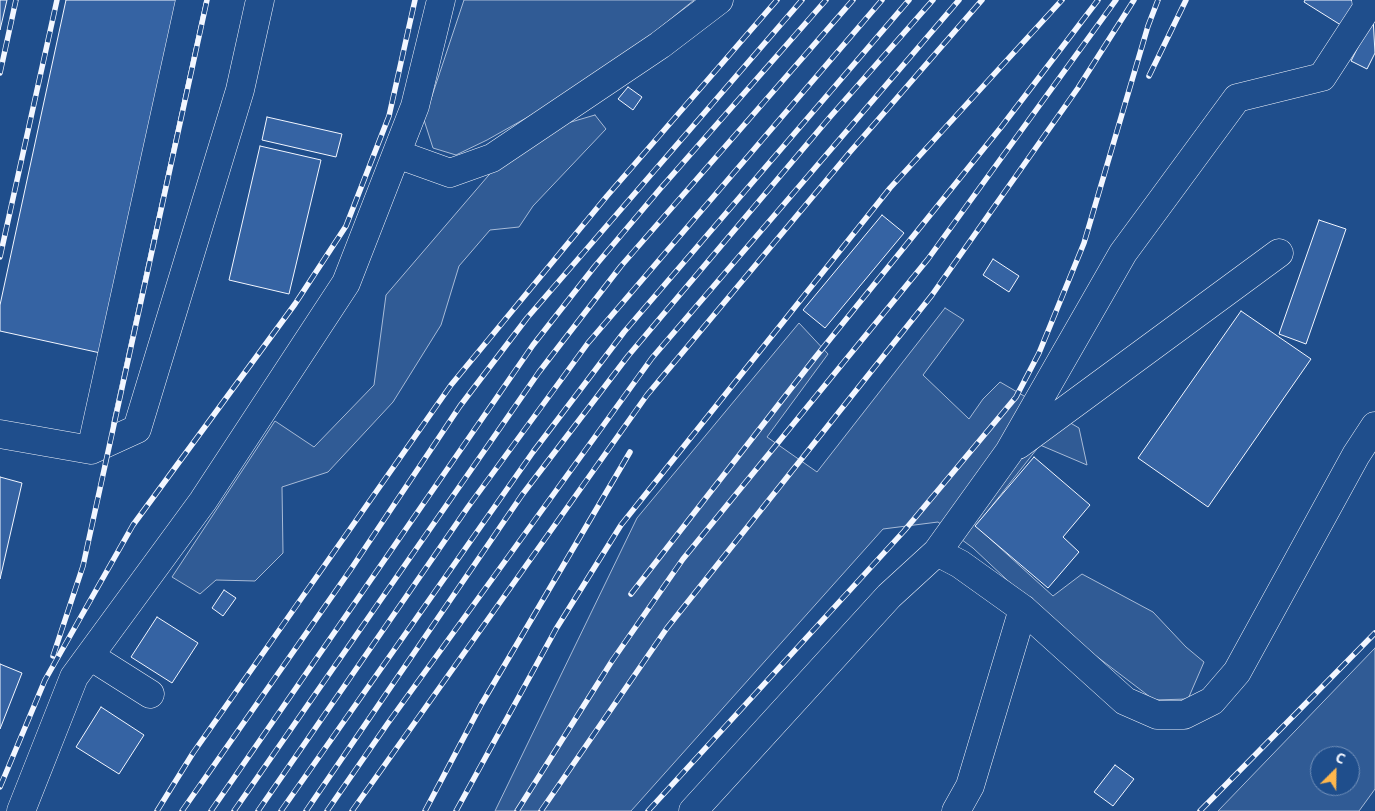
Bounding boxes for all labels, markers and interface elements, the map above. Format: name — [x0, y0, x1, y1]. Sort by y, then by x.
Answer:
north arrow — [1310, 746, 1360, 796]
text: С — [1333, 747, 1348, 768]

